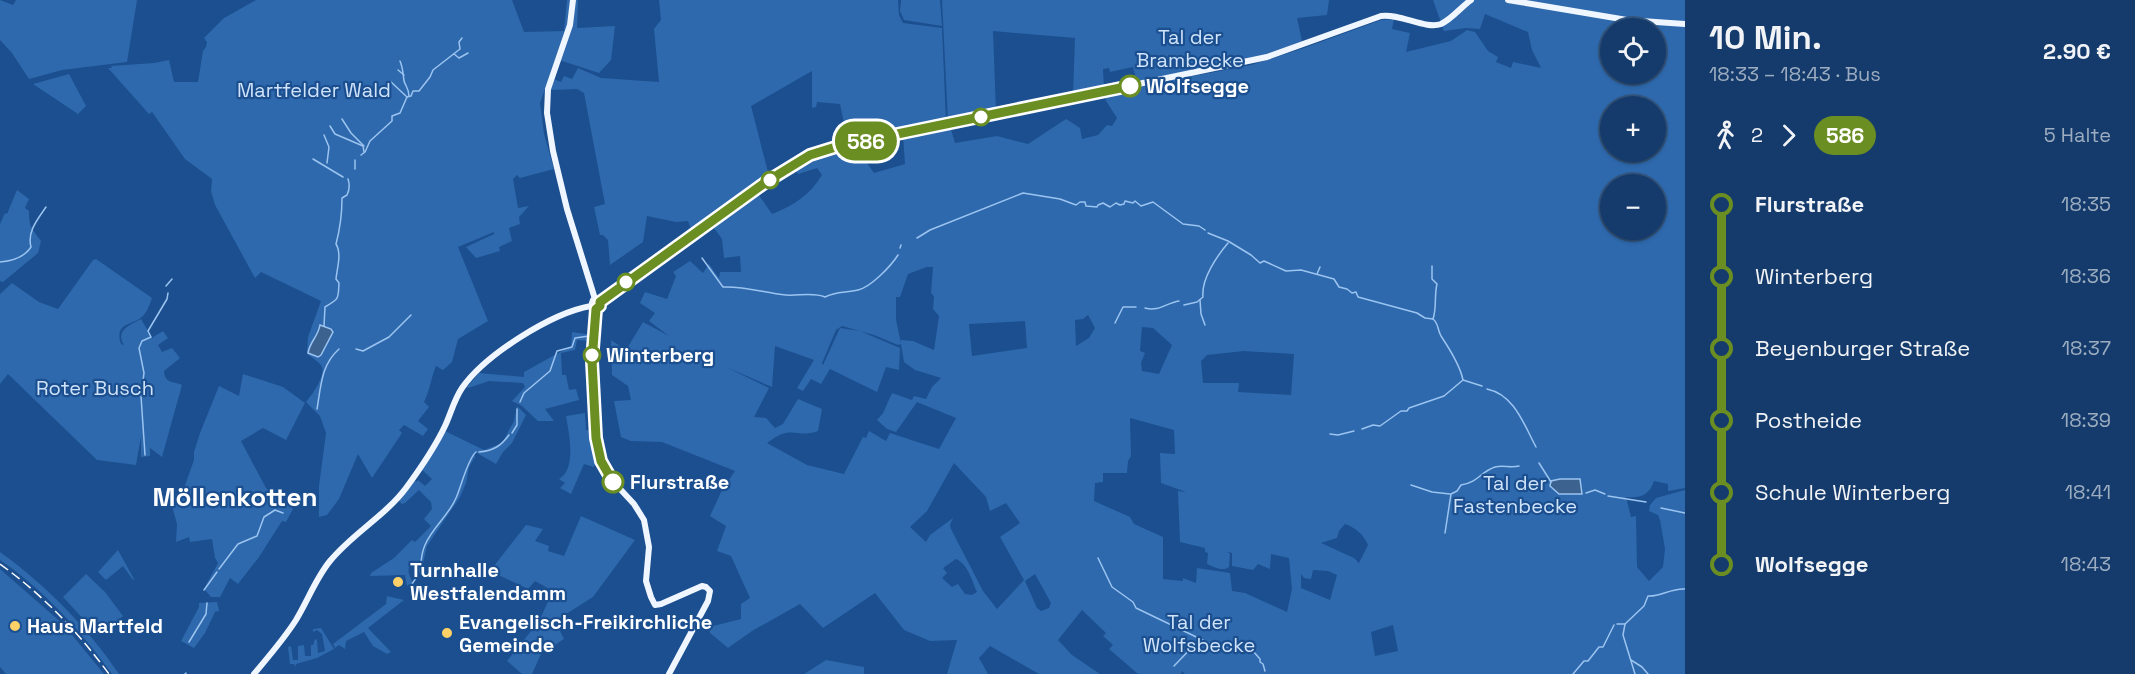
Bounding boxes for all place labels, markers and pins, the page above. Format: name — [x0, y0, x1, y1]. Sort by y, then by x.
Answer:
place label: Wolfsegge — [1146, 73, 1249, 99]
marker: Wolfsegge — [1119, 75, 1141, 97]
unlabelled marker — [972, 108, 990, 126]
unlabelled marker — [761, 171, 779, 189]
unlabelled marker — [617, 273, 635, 291]
place label: Winterberg — [606, 342, 714, 368]
marker: Winterberg — [583, 346, 601, 364]
place label: Flurstraße — [630, 469, 729, 495]
marker: Flurstraße — [602, 471, 624, 493]
place label: Turnhalle Westfalendamm — [410, 557, 566, 606]
marker: Turnhalle Westfalendamm — [391, 575, 405, 589]
place label: Evangelisch-Freikirchliche Gemeinde — [459, 609, 712, 658]
place label: Haus Martfeld — [27, 613, 163, 639]
marker: Haus Martfeld — [8, 619, 22, 633]
marker: Evangelisch-Freikirchliche Gemeinde — [440, 626, 454, 640]

